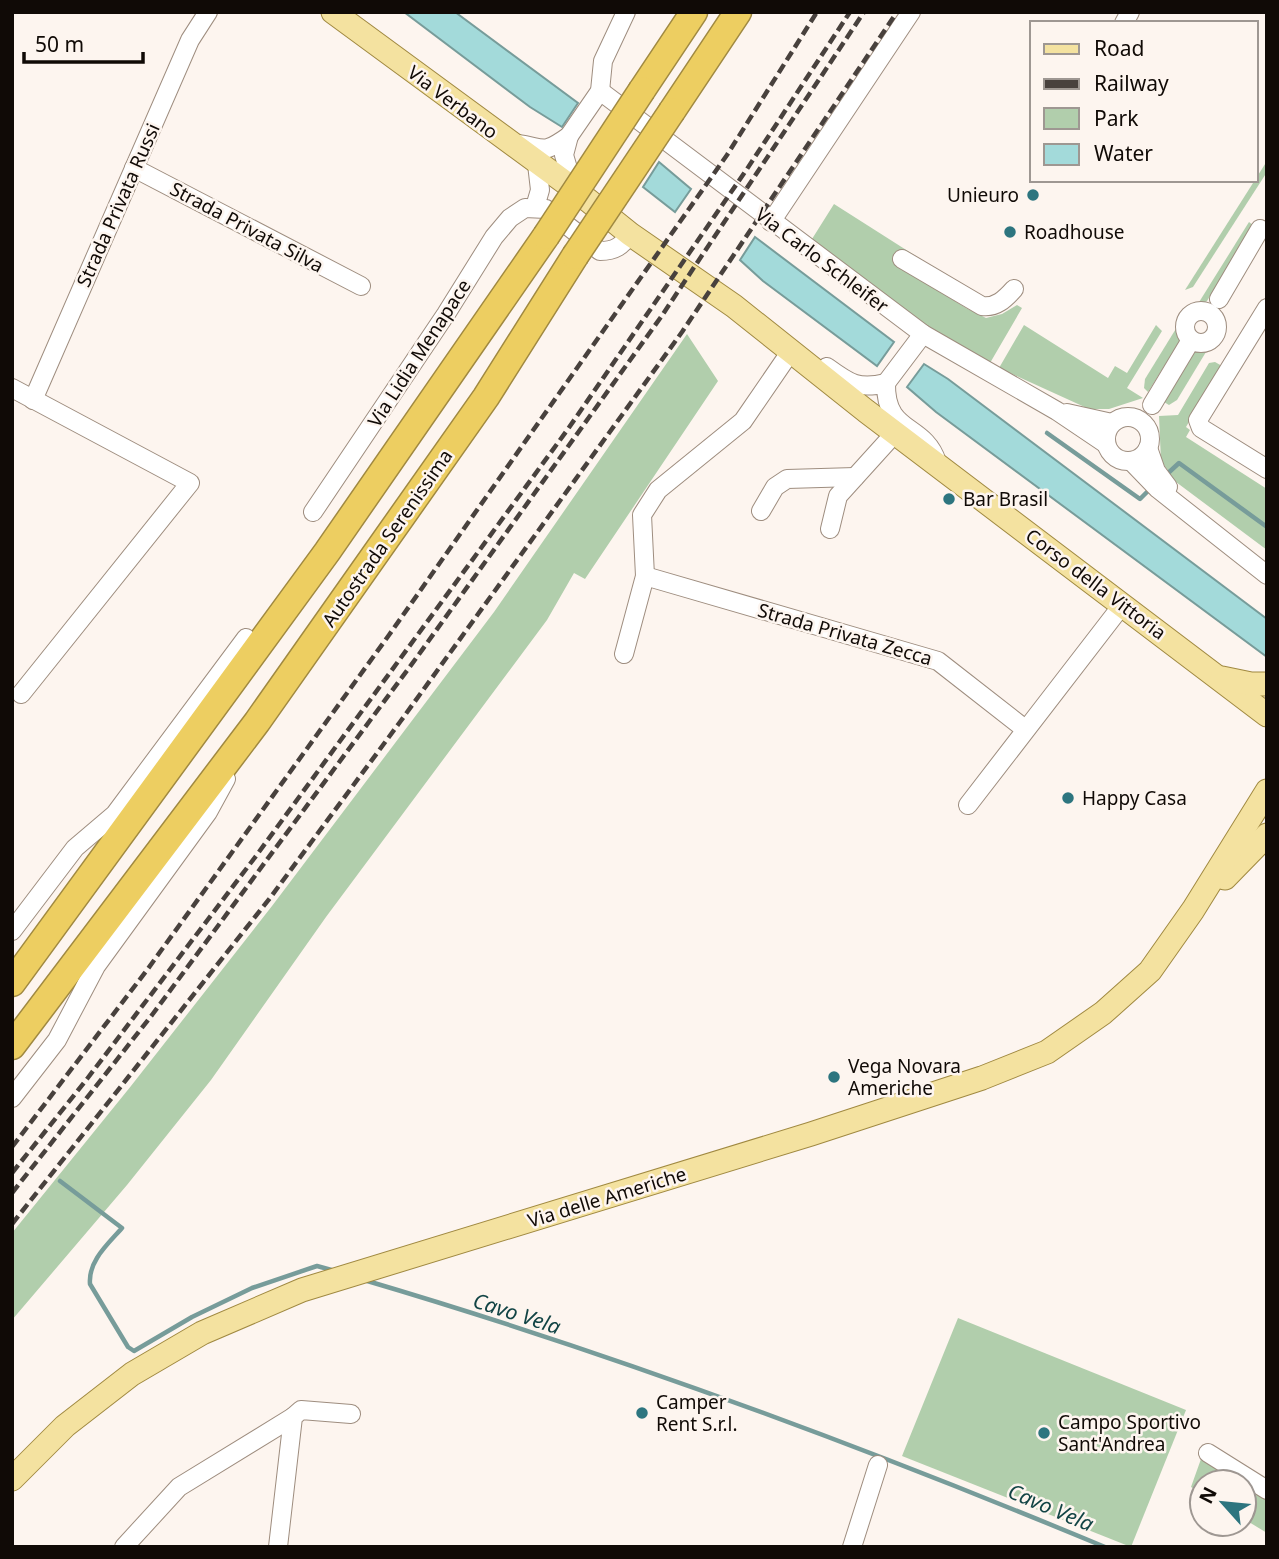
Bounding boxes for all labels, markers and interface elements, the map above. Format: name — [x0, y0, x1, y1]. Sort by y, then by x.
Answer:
scale bar — [24, 21, 144, 65]
legend — [1030, 21, 1258, 182]
text: 50 m — [35, 30, 84, 58]
text: Road — [1094, 34, 1144, 62]
street label: Via Verbano — [402, 59, 504, 145]
text: Railway — [1094, 69, 1169, 97]
text: Park — [1094, 104, 1139, 132]
street label: Strada Privata Russi — [70, 119, 166, 291]
text: Water — [1094, 139, 1153, 167]
street label: Strada Privata Silva — [166, 176, 328, 278]
place label: Unieuro — [947, 182, 1019, 208]
marker: Unieuro — [1025, 187, 1041, 203]
street label: Via Carlo Schleifer — [750, 201, 894, 319]
place label: Roadhouse — [1024, 219, 1124, 245]
marker: Roadhouse — [1002, 224, 1018, 240]
street label: Via Lidia Menapace — [361, 274, 477, 432]
street label: Autostrada Serenissima — [316, 444, 458, 632]
place label: Bar Brasil — [963, 486, 1048, 512]
marker: Bar Brasil — [941, 491, 957, 507]
street label: Corso della Vittoria — [1020, 523, 1172, 645]
street label: Strada Privata Zecca — [755, 597, 935, 671]
place label: Happy Casa — [1082, 785, 1187, 811]
marker: Happy Casa — [1060, 790, 1076, 806]
place label: Vega Novara Americhe — [848, 1053, 961, 1101]
marker: Vega Novara Americhe — [826, 1069, 842, 1085]
street label: Via delle Americhe — [524, 1160, 690, 1234]
water label: Cavo Vela — [470, 1286, 564, 1340]
place label: Camper Rent S.r.l. — [656, 1389, 738, 1437]
marker: Camper Rent S.r.l. — [634, 1405, 650, 1421]
place label: Campo Sportivo Sant'Andrea — [1058, 1409, 1201, 1457]
marker: Campo Sportivo Sant'Andrea — [1036, 1425, 1052, 1441]
north arrow — [1188, 1468, 1258, 1538]
water label: Cavo Vela — [1004, 1476, 1098, 1538]
text: N — [1193, 1482, 1223, 1508]

